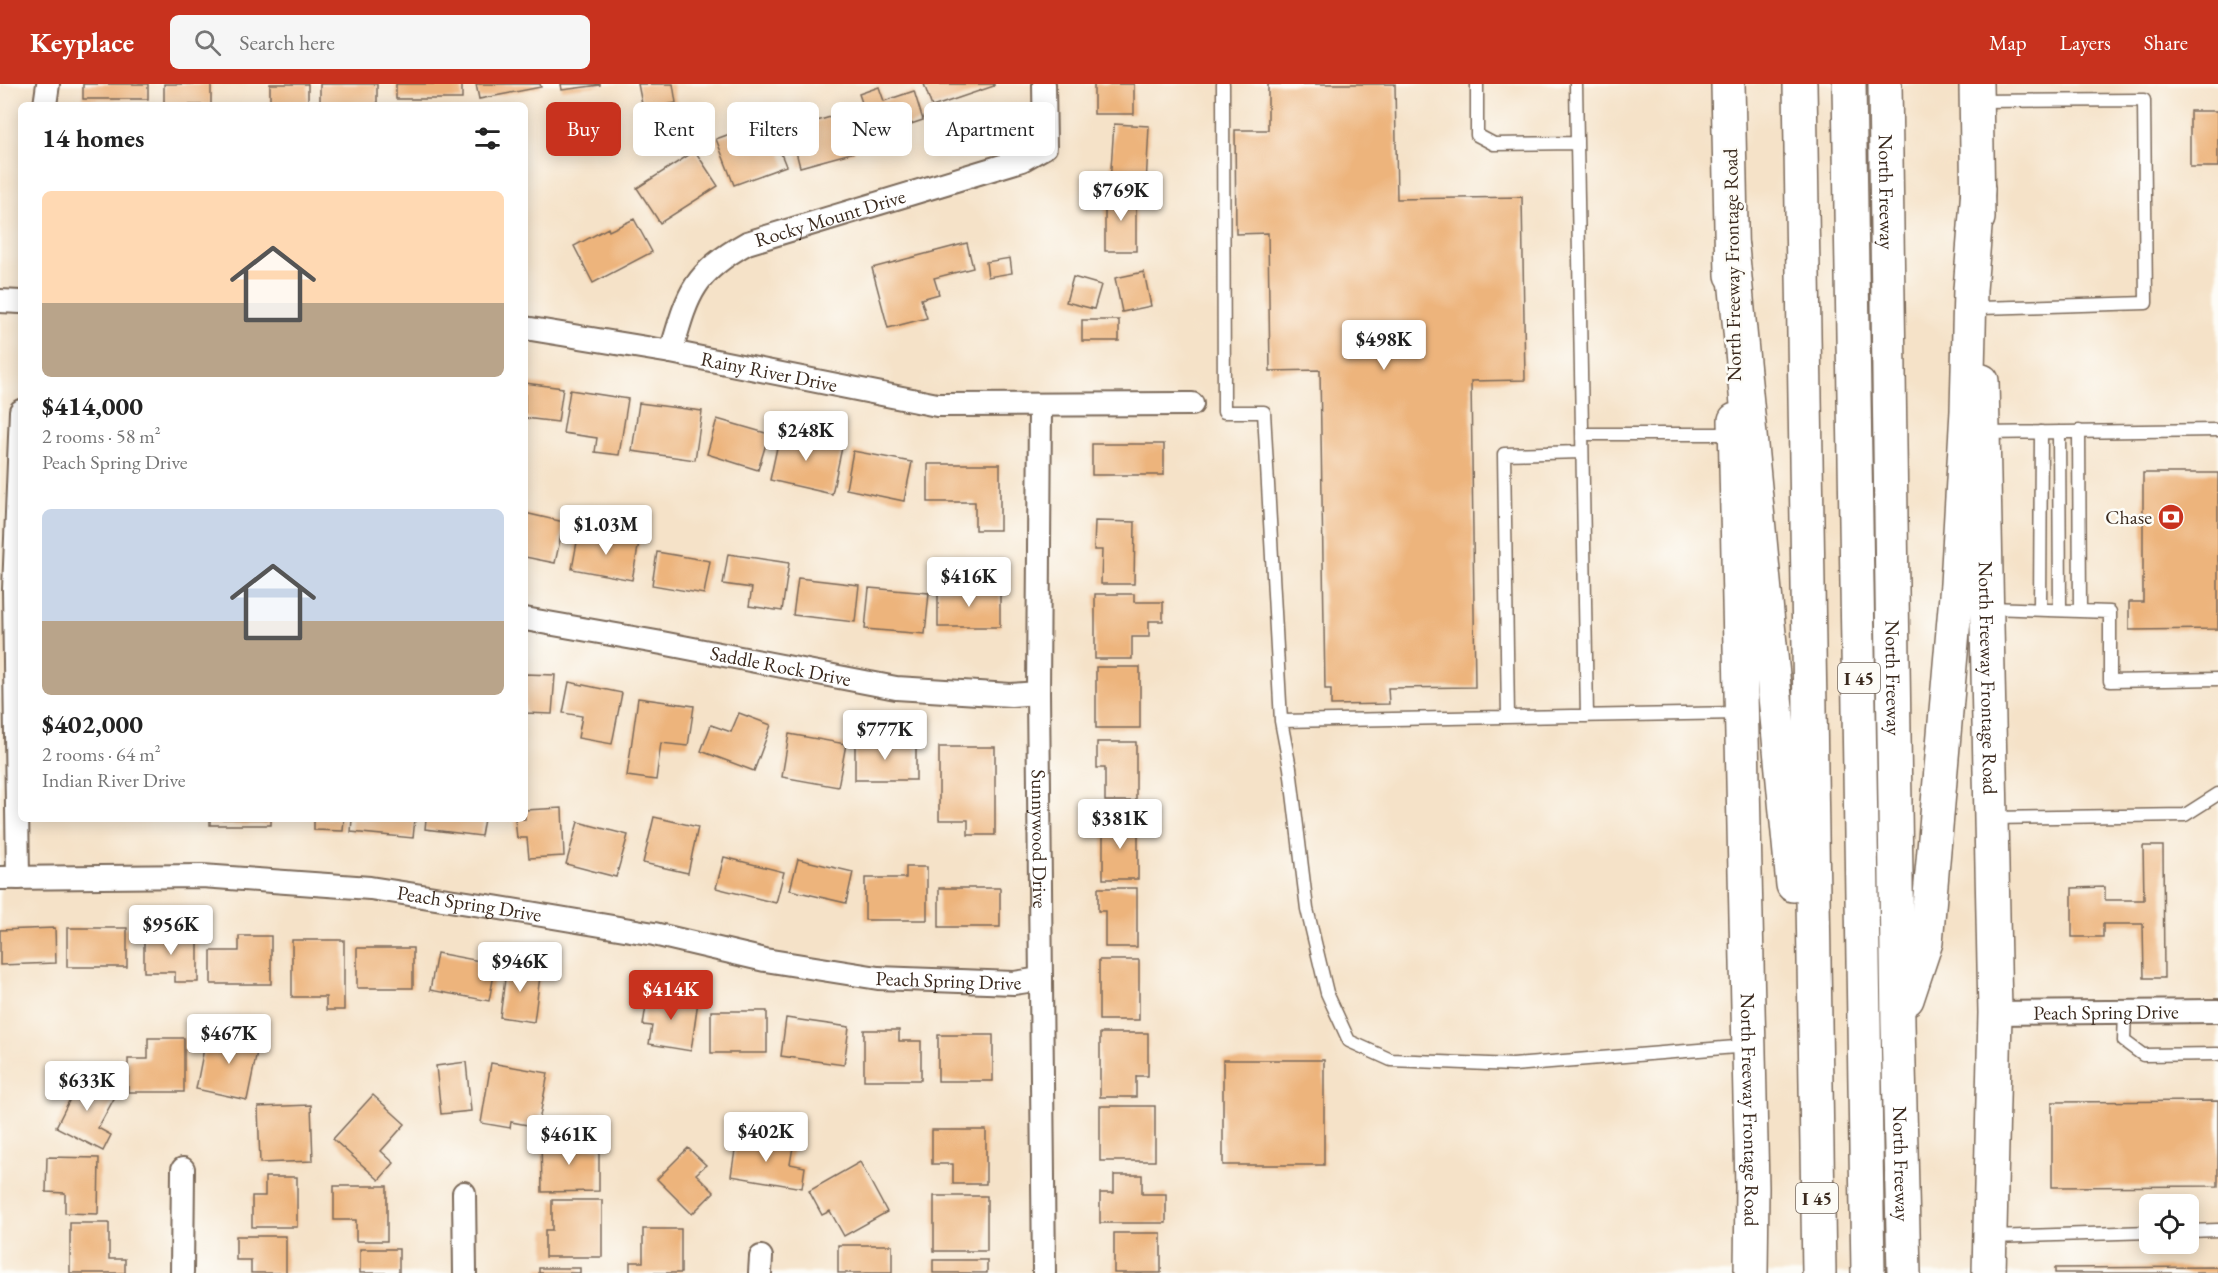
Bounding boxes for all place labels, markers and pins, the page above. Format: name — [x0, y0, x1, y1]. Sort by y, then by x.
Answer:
pin: $769K — [1079, 171, 1163, 222]
pin: $498K — [1342, 320, 1426, 371]
pin: $248K — [764, 411, 848, 462]
bank icon: Chase — [2156, 502, 2186, 532]
place label: Chase — [2105, 504, 2152, 530]
pin: $1.03M — [557, 505, 655, 556]
pin: $416K — [927, 557, 1011, 608]
pin: $777K — [843, 710, 927, 761]
pin: $381K — [1078, 799, 1162, 850]
pin: $956K — [129, 905, 213, 956]
pin: $946K — [478, 942, 562, 993]
pin: $414K — [629, 970, 713, 1021]
pin: $467K — [187, 1014, 271, 1065]
pin: $633K — [45, 1061, 129, 1112]
pin: $402K — [724, 1112, 808, 1163]
pin: $461K — [527, 1115, 611, 1166]

